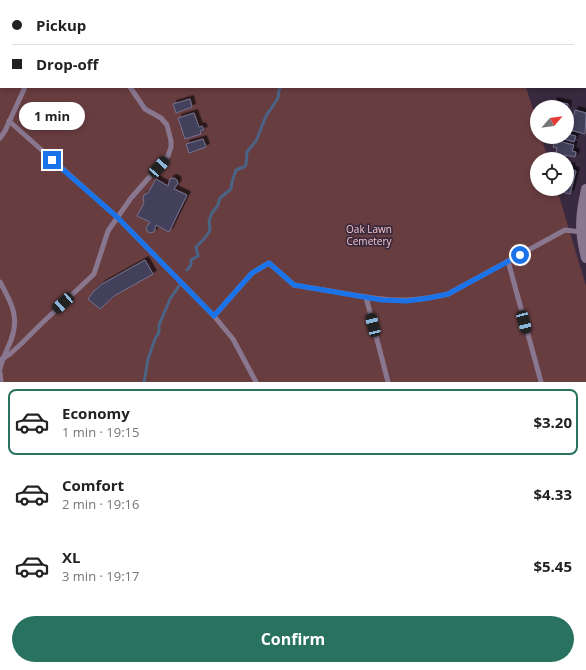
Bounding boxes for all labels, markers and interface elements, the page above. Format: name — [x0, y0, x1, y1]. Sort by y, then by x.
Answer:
text: Pickup — [36, 15, 86, 35]
text: Drop-off — [36, 54, 98, 74]
north arrow — [530, 100, 574, 144]
map controls — [530, 100, 574, 196]
callout: 1 min — [19, 102, 85, 130]
text: 1 min — [34, 107, 70, 125]
route end — [43, 151, 61, 169]
button: locate — [530, 152, 574, 196]
car — [147, 154, 171, 180]
park label: Oak Lawn Cemetery — [346, 222, 393, 248]
route start — [511, 246, 529, 264]
car — [50, 291, 76, 315]
car — [515, 309, 533, 335]
car — [364, 312, 382, 338]
text: Economy — [62, 403, 130, 423]
icon: car — [14, 404, 50, 440]
text: $3.20 — [533, 412, 572, 432]
text: 1 min · 19:15 — [62, 423, 139, 441]
text: Comfort — [62, 475, 124, 495]
icon: car — [14, 476, 50, 512]
text: $4.33 — [533, 484, 572, 504]
text: 2 min · 19:16 — [62, 495, 139, 513]
text: XL — [62, 547, 80, 567]
icon: car — [14, 548, 50, 584]
text: $5.45 — [533, 556, 572, 576]
text: 3 min · 19:17 — [62, 567, 139, 585]
button: Confirm — [12, 616, 574, 662]

